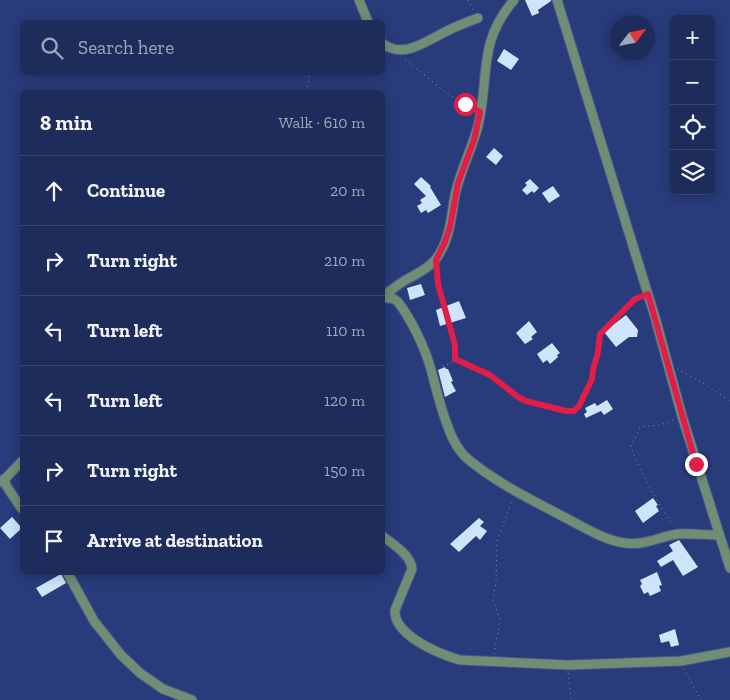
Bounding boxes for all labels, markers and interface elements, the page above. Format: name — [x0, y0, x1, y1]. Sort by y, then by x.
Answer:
north arrow — [610, 15, 655, 60]
map controls — [670, 15, 715, 195]
button: + — [670, 15, 715, 60]
search box — [20, 20, 385, 75]
icon: search — [38, 34, 66, 62]
text: Search here — [78, 36, 174, 59]
button: − — [670, 60, 715, 105]
route start — [454, 93, 477, 116]
button: locate — [670, 105, 715, 150]
text: 8 min — [40, 110, 92, 135]
text: Walk · 610 m — [278, 113, 365, 132]
button: layers — [670, 150, 715, 195]
icon: ahead — [40, 177, 68, 205]
text: Continue — [87, 179, 165, 202]
text: 20 m — [330, 181, 365, 200]
icon: right — [40, 247, 68, 275]
text: Turn right — [87, 249, 177, 272]
text: 210 m — [324, 251, 365, 270]
icon: left — [40, 317, 68, 345]
text: Turn left — [87, 319, 162, 342]
text: 110 m — [326, 321, 365, 340]
icon: left — [40, 387, 68, 415]
text: Turn left — [87, 389, 162, 412]
text: 120 m — [324, 391, 365, 410]
route end — [685, 453, 708, 476]
icon: right — [40, 457, 68, 485]
text: Turn right — [87, 459, 177, 482]
text: 150 m — [324, 461, 365, 480]
icon: arrive — [40, 527, 68, 555]
text: Arrive at destination — [87, 529, 263, 552]

